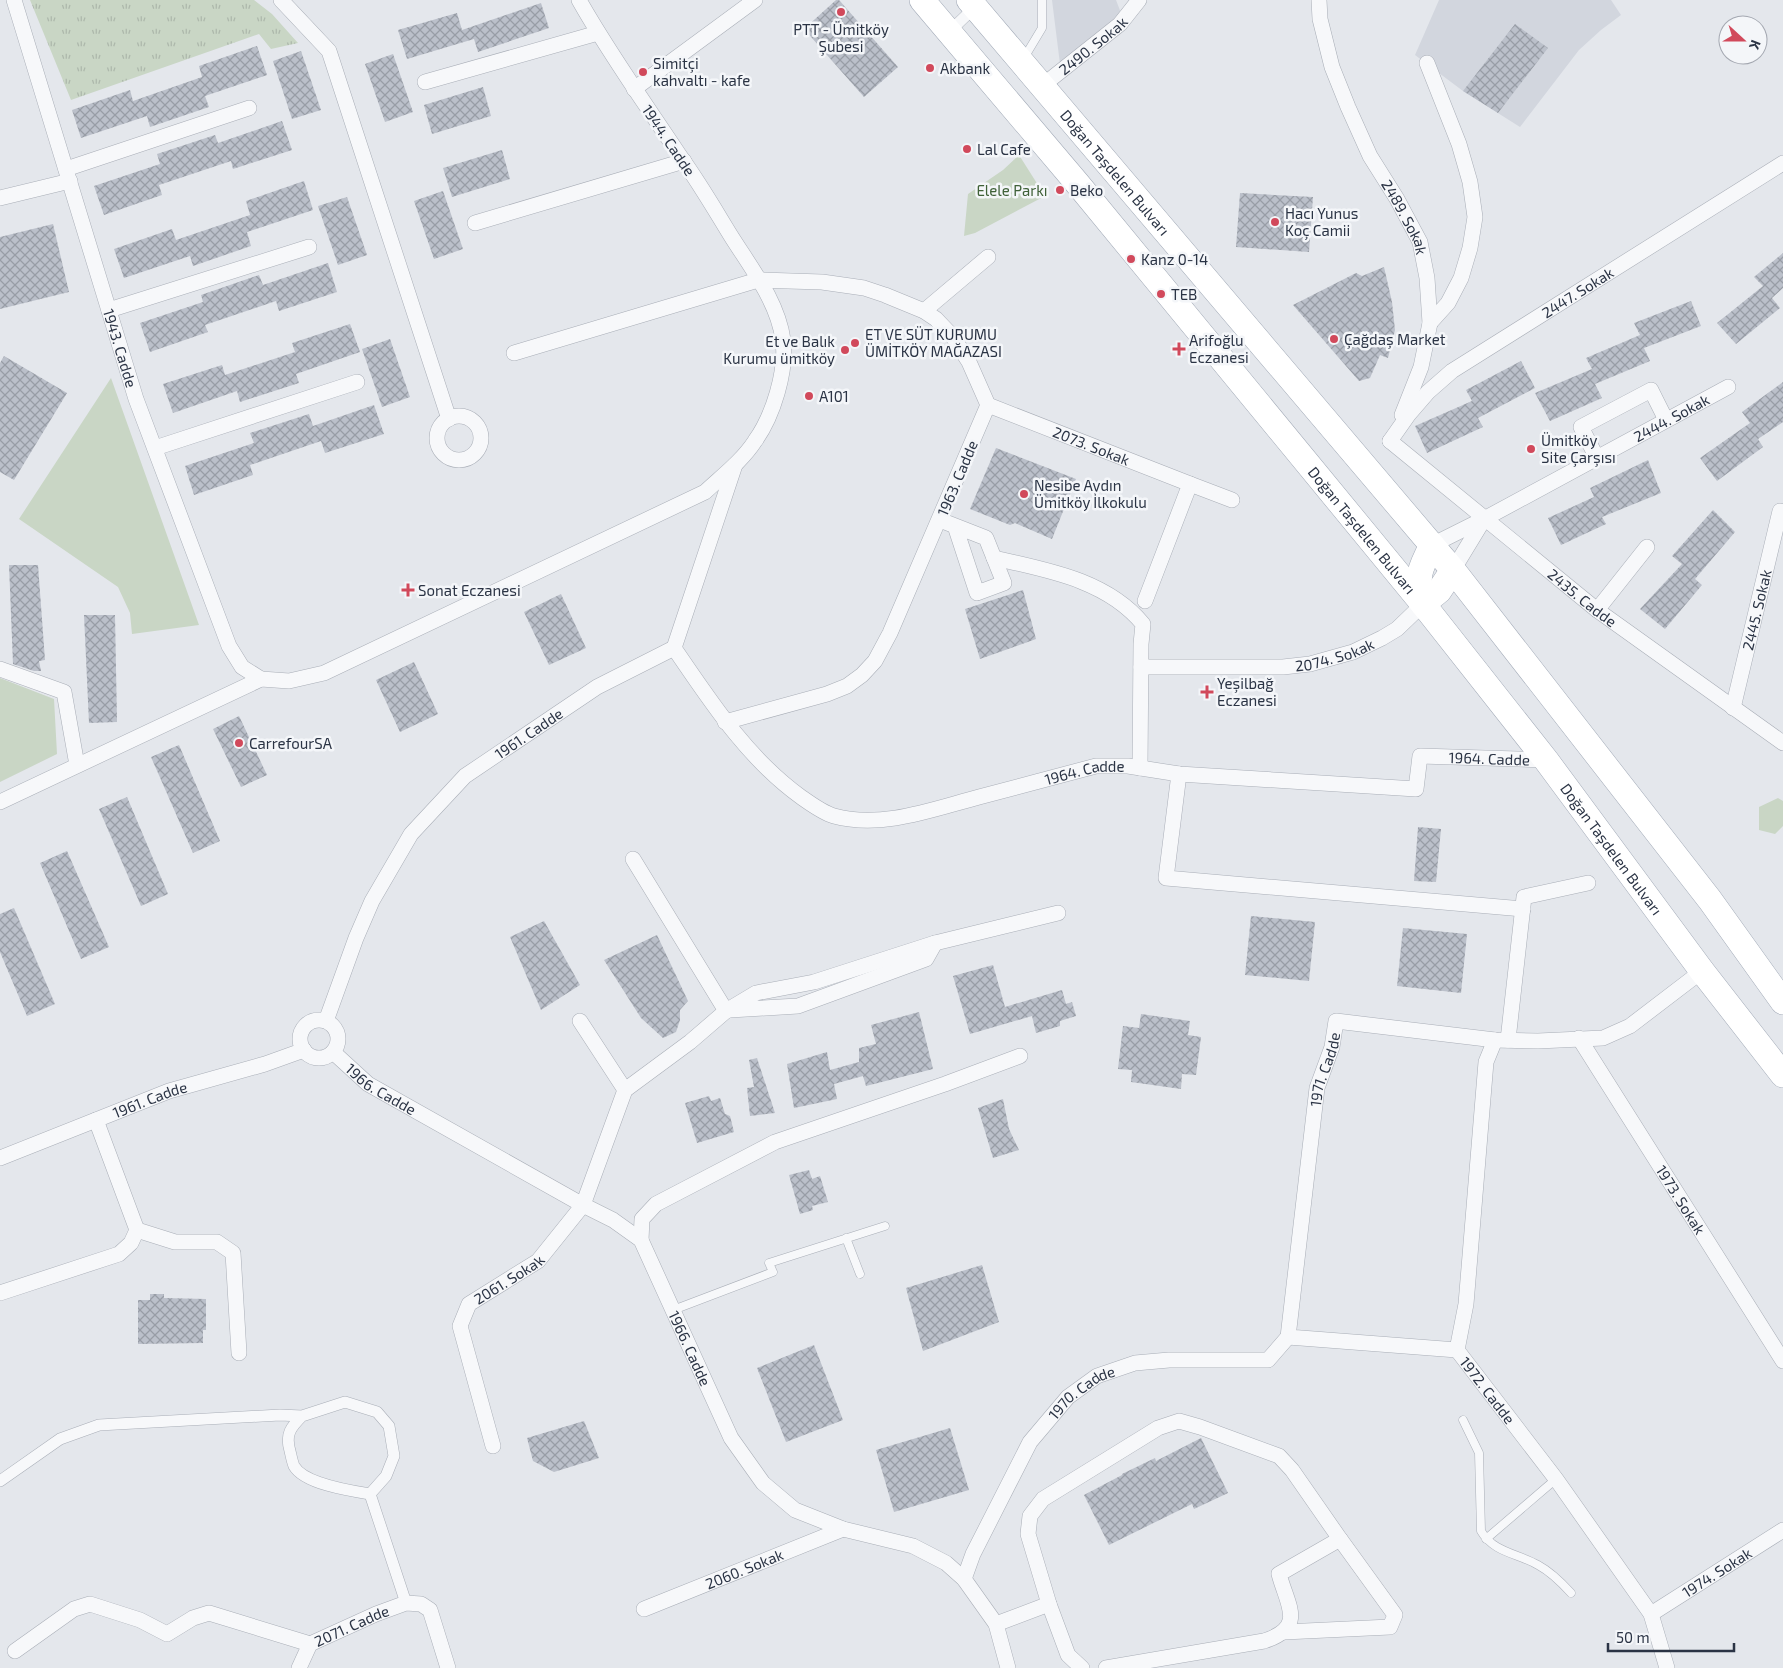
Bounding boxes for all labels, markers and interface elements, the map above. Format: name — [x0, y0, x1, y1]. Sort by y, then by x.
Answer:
marker: PTT - Ümitköy Şubesi — [835, 6, 847, 18]
street label: 2490. Sokak — [1055, 13, 1131, 78]
north arrow — [1718, 15, 1768, 65]
place label: PTT - Ümitköy Şubesi — [793, 20, 889, 56]
text: K — [1746, 38, 1765, 52]
place label: Simitçi kahvaltı - kafe — [653, 54, 750, 89]
place label: Akbank — [940, 59, 990, 77]
marker: Akbank — [924, 62, 936, 74]
marker: Simitçi kahvaltı - kafe — [637, 66, 649, 78]
street label: 1944. Cadde — [639, 101, 699, 179]
street label: Doğan Taşdelen Bulvarı — [1057, 106, 1174, 239]
place label: Lal Cafe — [977, 140, 1031, 158]
marker: Lal Cafe — [961, 143, 973, 155]
street label: 2489. Sokak — [1378, 176, 1431, 256]
park label: Elele Parkı — [976, 181, 1048, 199]
place label: Beko — [1070, 181, 1103, 199]
marker: Beko — [1054, 184, 1066, 196]
place label: Hacı Yunus Koç Camii — [1285, 204, 1358, 240]
marker: Hacı Yunus Koç Camii — [1269, 216, 1281, 228]
place label: Kanz 0-14 — [1141, 250, 1208, 268]
marker: Kanz 0-14 — [1125, 253, 1137, 265]
street label: 2447. Sokak — [1538, 263, 1617, 321]
place label: TEB — [1171, 285, 1197, 303]
marker: TEB — [1155, 288, 1167, 300]
street label: 1943. Cadde — [100, 307, 141, 389]
place label: ET VE SÜT KURUMU ÜMİTKÖY MAĞAZASI — [865, 325, 1002, 360]
place label: Çağdaş Market — [1344, 330, 1446, 349]
place label: Arifoğlu Eczanesi — [1189, 331, 1249, 366]
place label: Et ve Balık Kurumu ümitköy — [723, 332, 835, 367]
marker: Çağdaş Market — [1328, 333, 1340, 345]
marker: ET VE SÜT KURUMU ÜMİTKÖY MAĞAZASI — [849, 337, 861, 349]
marker: Arifoğlu Eczanesi — [1173, 343, 1185, 355]
marker: Et ve Balık Kurumu ümitköy — [839, 344, 851, 356]
place label: A101 — [819, 387, 849, 405]
marker: A101 — [803, 390, 815, 402]
street label: 2444. Sokak — [1630, 390, 1713, 445]
street label: 2073. Sokak — [1050, 422, 1133, 469]
place label: Ümitköy Site Çarşısı — [1541, 431, 1616, 467]
street label: 1963. Cadde — [933, 438, 981, 518]
marker: Ümitköy Site Çarşısı — [1525, 443, 1537, 455]
street label: Doğan Taşdelen Bulvarı — [1305, 463, 1420, 597]
place label: Nesibe Aydın Ümitköy İlkokulu — [1034, 476, 1147, 511]
marker: Nesibe Aydın Ümitköy İlkokulu — [1018, 488, 1030, 500]
street label: 2435. Cadde — [1544, 565, 1620, 630]
street label: 2445. Sokak — [1738, 567, 1775, 652]
place label: Sonat Eczanesi — [418, 581, 521, 599]
marker: Sonat Eczanesi — [402, 584, 414, 596]
street label: 2074. Sokak — [1294, 634, 1377, 675]
place label: Yeşilbağ Eczanesi — [1217, 674, 1277, 709]
marker: Yeşilbağ Eczanesi — [1201, 686, 1213, 698]
street label: 1961. Cadde — [491, 704, 566, 762]
place label: CarrefourSA — [249, 734, 333, 752]
marker: CarrefourSA — [233, 737, 245, 749]
street label: 1964. Cadde — [1449, 748, 1530, 768]
street label: 1964. Cadde — [1043, 756, 1124, 788]
street label: Doğan Taşdelen Bulvarı — [1557, 780, 1666, 918]
street label: 1971. Cadde — [1306, 1031, 1343, 1108]
street label: 1966. Cadde — [342, 1059, 419, 1118]
street label: 1961. Cadde — [110, 1077, 189, 1121]
street label: 1973. Sokak — [1653, 1162, 1710, 1238]
street label: 2061. Sokak — [470, 1251, 548, 1308]
street label: 1966. Cadde — [665, 1308, 715, 1389]
street label: 1972. Cadde — [1456, 1353, 1519, 1427]
street label: 1970. Cadde — [1044, 1362, 1117, 1423]
street label: 1974. Sokak — [1679, 1543, 1755, 1601]
street label: 2060. Sokak — [703, 1545, 786, 1592]
street label: 2071. Cadde — [311, 1601, 391, 1650]
scale bar — [1608, 1620, 1734, 1652]
text: 50 m — [1616, 1628, 1650, 1646]

